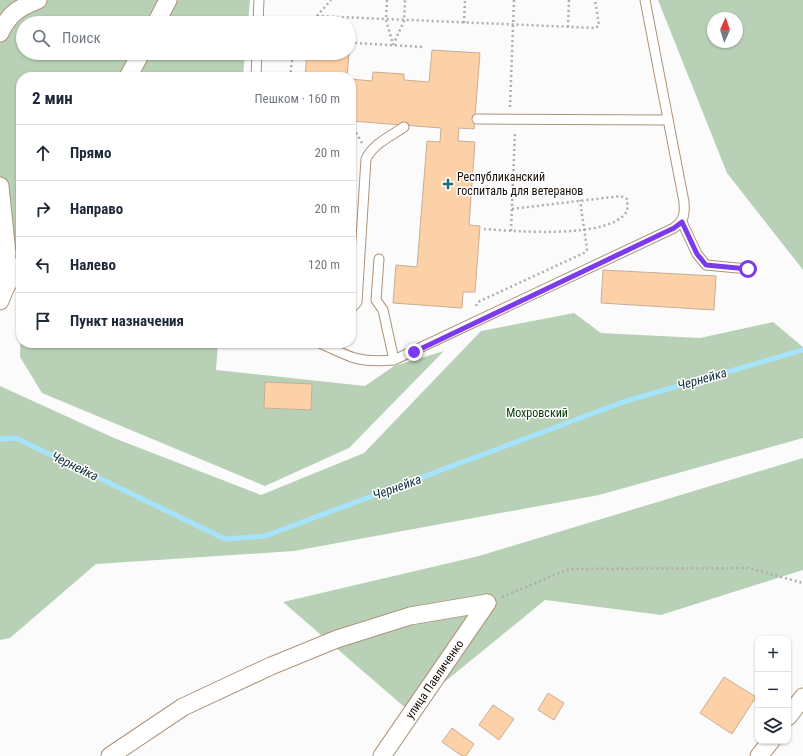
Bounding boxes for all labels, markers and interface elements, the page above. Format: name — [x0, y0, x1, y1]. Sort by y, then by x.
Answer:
north arrow — [707, 12, 743, 48]
search box — [16, 16, 356, 60]
icon: search — [30, 27, 52, 49]
text: Поиск — [62, 29, 101, 47]
text: 2 мин — [32, 88, 73, 108]
text: Пешком · 160 m — [254, 91, 340, 106]
icon: ahead — [32, 142, 54, 164]
text: Прямо — [70, 144, 111, 162]
text: 20 m — [314, 145, 340, 160]
place label: Республиканский госпиталь для ветеранов — [457, 170, 583, 198]
marker: Республиканский госпиталь для ветеранов — [442, 178, 454, 190]
icon: right — [32, 198, 54, 220]
text: Направо — [70, 200, 123, 218]
text: 20 m — [314, 201, 340, 216]
icon: left — [32, 254, 54, 276]
text: Налево — [70, 256, 116, 274]
text: 120 m — [308, 257, 340, 272]
route start — [739, 260, 757, 278]
icon: arrive — [32, 310, 54, 332]
text: Пункт назначения — [70, 312, 184, 330]
route end — [405, 343, 423, 361]
water label: Чернейка — [676, 365, 728, 393]
park label: Мохровский — [506, 406, 568, 420]
water label: Чернейка — [49, 448, 101, 484]
water label: Чернейка — [371, 471, 423, 503]
map controls — [755, 636, 791, 744]
button: + — [755, 636, 791, 672]
street label: улица Павличенко — [403, 637, 467, 721]
button: − — [755, 672, 791, 708]
button: layers — [755, 708, 791, 744]

